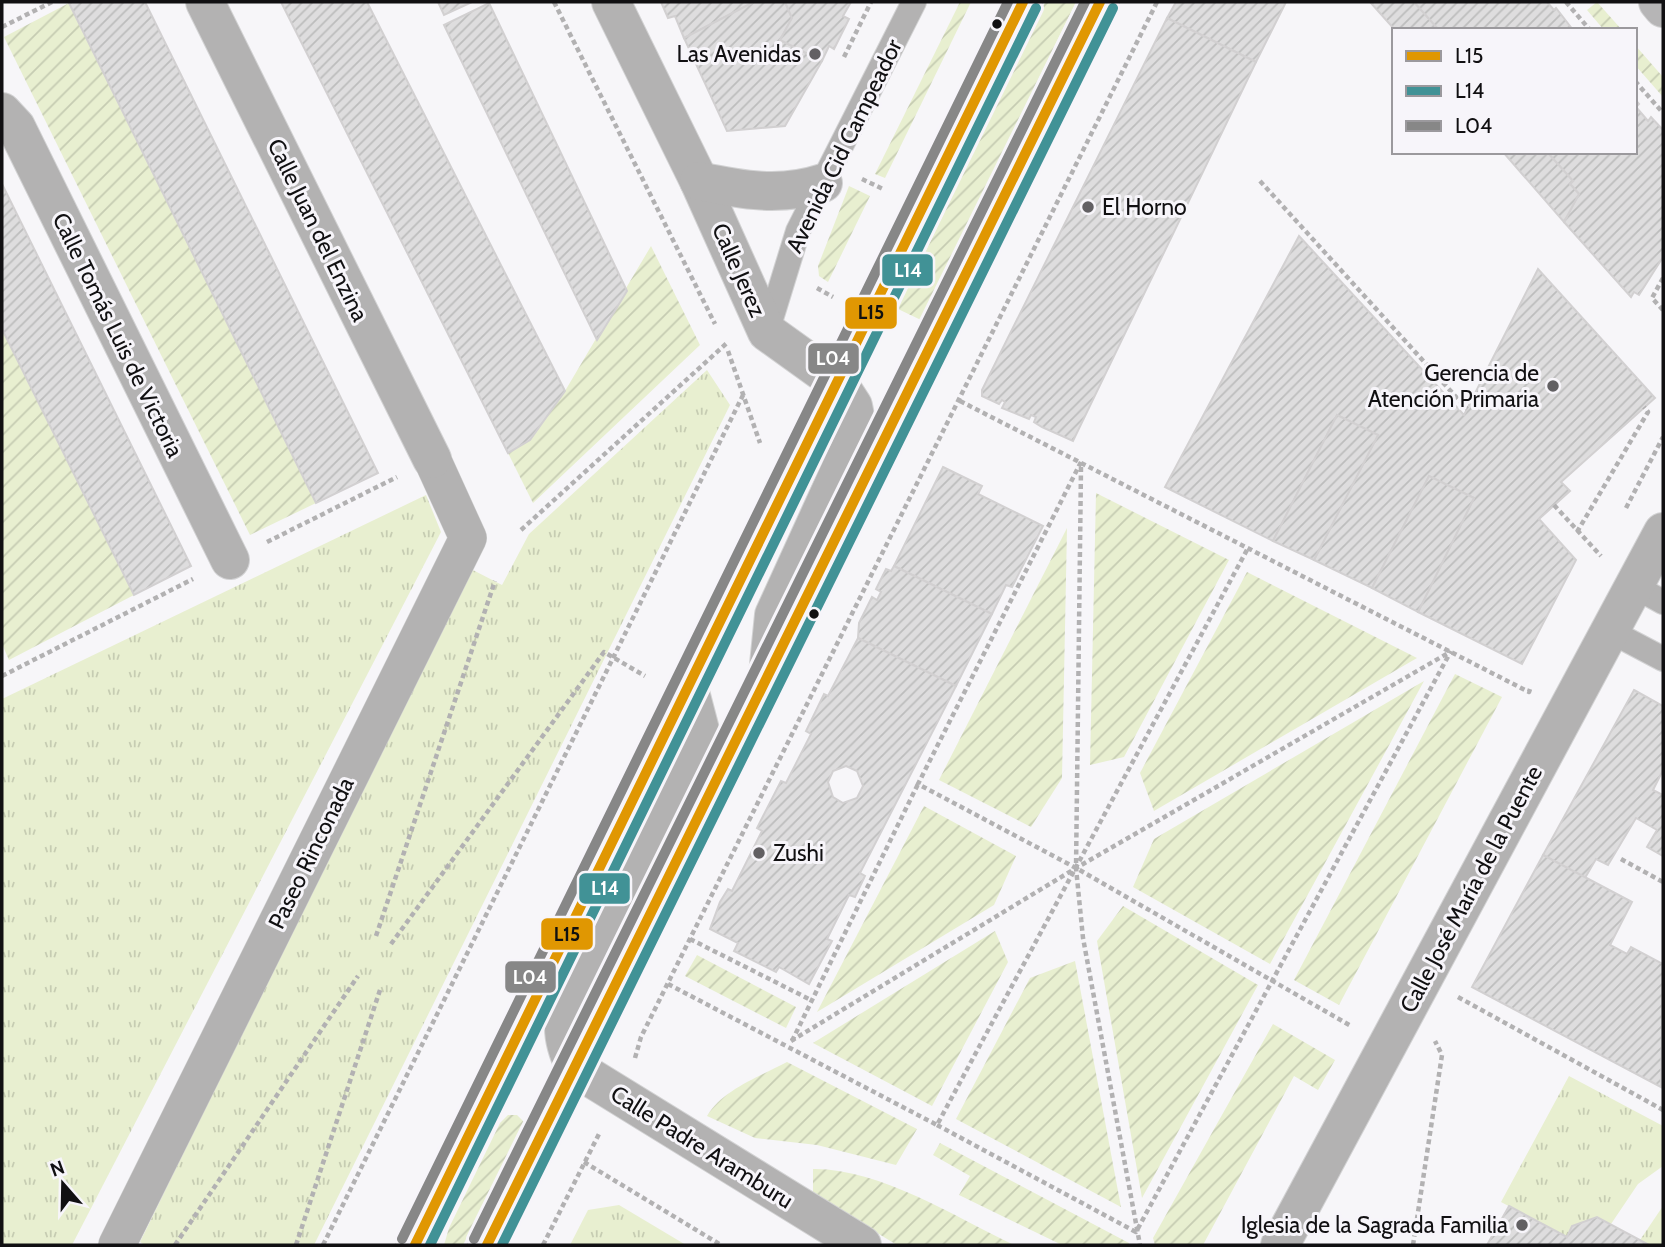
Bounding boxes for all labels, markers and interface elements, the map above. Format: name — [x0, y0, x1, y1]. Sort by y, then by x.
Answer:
unlabelled marker — [990, 17, 1004, 31]
legend — [1392, 28, 1637, 154]
street label: Avenida Cid Campeador — [780, 34, 908, 257]
place label: Las Avenidas — [676, 40, 801, 68]
text: L15 — [1455, 43, 1483, 68]
marker: Las Avenidas — [807, 46, 823, 62]
text: L14 — [1455, 78, 1484, 103]
text: L04 — [1455, 113, 1492, 138]
street label: Calle Juan del Enzina — [262, 134, 374, 326]
place label: El Horno — [1102, 193, 1187, 221]
marker: El Horno — [1080, 199, 1096, 215]
street label: Calle Tomás Luis de Victoria — [47, 208, 189, 462]
street label: Calle Jerez — [706, 219, 772, 321]
line badge: L14 — [881, 253, 934, 287]
text: L14 — [894, 259, 922, 282]
line badge: L15 — [844, 296, 898, 330]
text: L15 — [858, 301, 884, 324]
line badge: L04 — [807, 342, 860, 375]
text: L04 — [816, 347, 850, 370]
place label: Gerencia de Atención Primaria — [1368, 359, 1539, 413]
marker: Gerencia de Atención Primaria — [1545, 378, 1561, 394]
unlabelled marker — [807, 607, 821, 621]
street label: Calle José María de la Puente — [1394, 760, 1548, 1017]
street label: Paseo Rinconada — [262, 773, 360, 933]
place label: Zushi — [773, 839, 824, 867]
marker: Zushi — [751, 845, 767, 861]
line badge: L14 — [578, 872, 631, 905]
text: L14 — [591, 877, 619, 900]
line badge: L15 — [540, 917, 594, 951]
text: L15 — [554, 923, 580, 946]
line badge: L04 — [504, 960, 557, 994]
text: L04 — [513, 966, 547, 989]
street label: Calle Padre Aramburu — [605, 1079, 799, 1215]
north arrow — [28, 1149, 98, 1219]
text: N — [47, 1155, 68, 1182]
place label: Iglesia de la Sagrada Familia — [1241, 1211, 1508, 1239]
marker: Iglesia de la Sagrada Familia — [1514, 1217, 1530, 1233]

